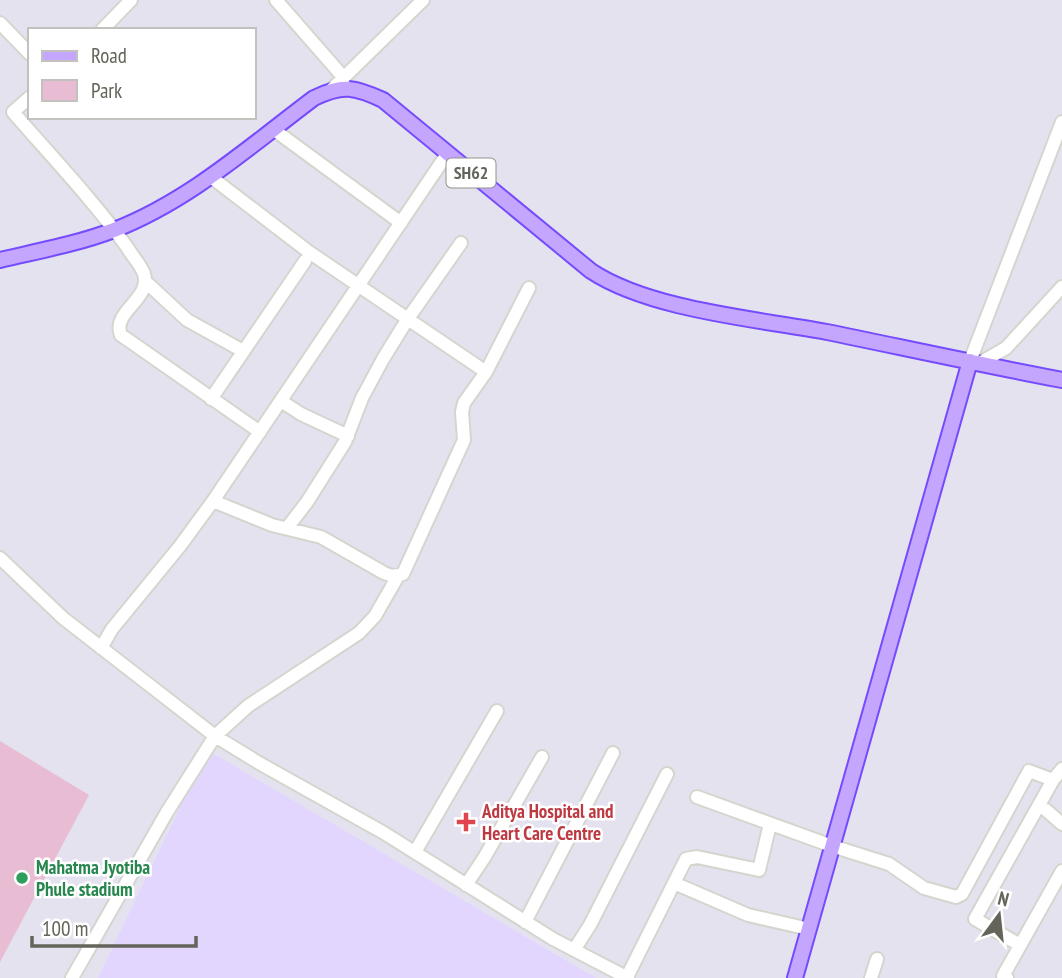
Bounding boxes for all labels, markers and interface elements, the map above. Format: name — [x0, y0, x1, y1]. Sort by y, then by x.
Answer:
legend — [28, 28, 256, 119]
text: Road — [91, 42, 127, 69]
text: Park — [91, 77, 122, 104]
road number: SH62 — [447, 158, 496, 188]
place label: Aditya Hospital and Heart Care Centre — [481, 799, 613, 845]
marker: Aditya Hospital and Heart Care Centre — [456, 812, 476, 832]
place label: Mahatma Jyotiba Phule stadium — [36, 855, 150, 901]
marker: Mahatma Jyotiba Phule stadium — [14, 870, 30, 886]
north arrow — [964, 880, 1034, 950]
text: N — [995, 886, 1011, 911]
scale bar — [32, 904, 196, 948]
text: 100 m — [42, 915, 88, 942]

